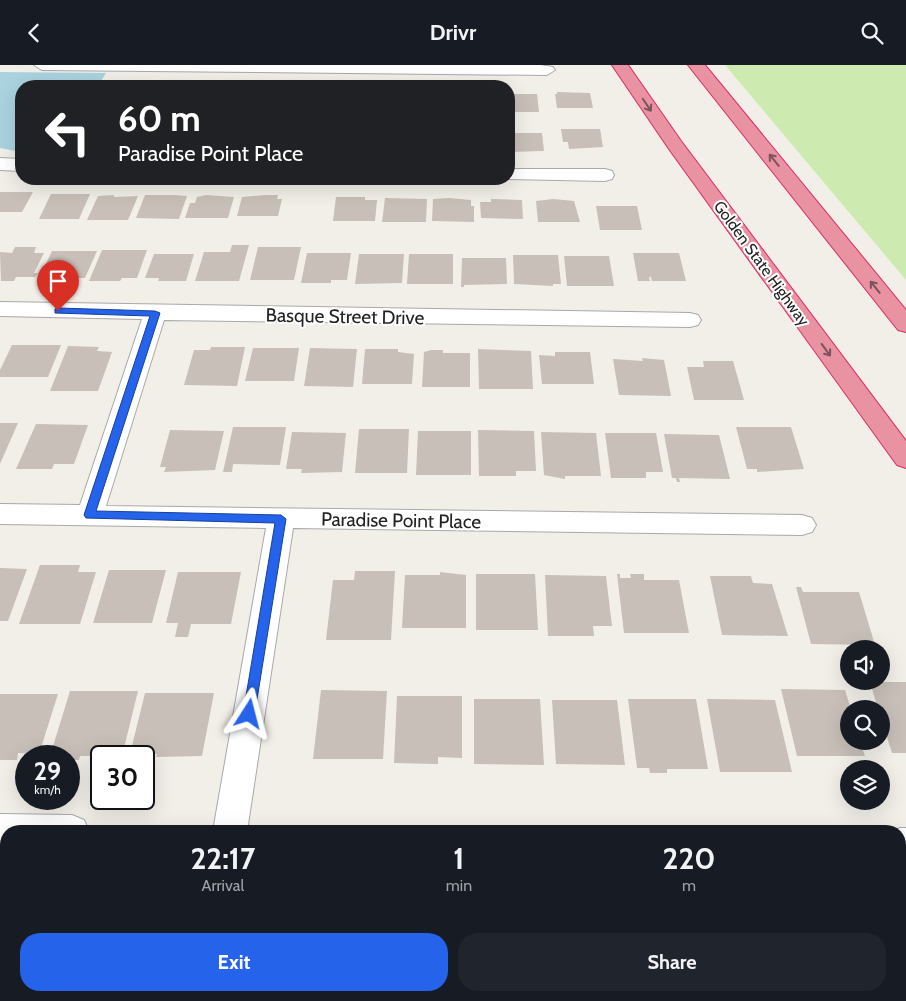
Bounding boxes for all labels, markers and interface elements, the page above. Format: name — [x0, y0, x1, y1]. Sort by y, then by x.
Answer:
icon: back — [20, 19, 48, 47]
text: Drivr — [430, 19, 476, 46]
icon: search — [858, 19, 886, 47]
text: 60 m — [118, 97, 201, 140]
one-way arrow — [643, 98, 653, 112]
icon: left — [35, 100, 100, 165]
text: Paradise Point Place — [118, 140, 303, 167]
one-way arrow — [768, 154, 779, 167]
street label: Golden State Highway — [710, 197, 813, 330]
pin — [37, 260, 79, 311]
icon: arrive — [44, 267, 72, 295]
one-way arrow — [870, 281, 881, 294]
street label: Basque Street Drive — [266, 304, 425, 329]
one-way arrow — [820, 343, 831, 356]
street label: Paradise Point Place — [321, 508, 481, 533]
map controls — [840, 640, 890, 810]
button: sound — [840, 640, 890, 690]
position arrow — [222, 687, 274, 739]
button: search — [840, 700, 890, 750]
speed limit sign: 30 — [90, 745, 155, 810]
text: 29 — [34, 756, 61, 786]
button: layers — [840, 760, 890, 810]
text: km/h — [34, 782, 61, 797]
text: 22:17 — [190, 840, 255, 877]
text: 1 — [453, 840, 464, 877]
text: 220 — [663, 840, 715, 877]
text: Arrival — [202, 876, 244, 895]
text: min — [446, 876, 472, 895]
text: m — [682, 876, 696, 895]
button: Exit — [20, 933, 448, 991]
button: Share — [458, 933, 886, 991]

